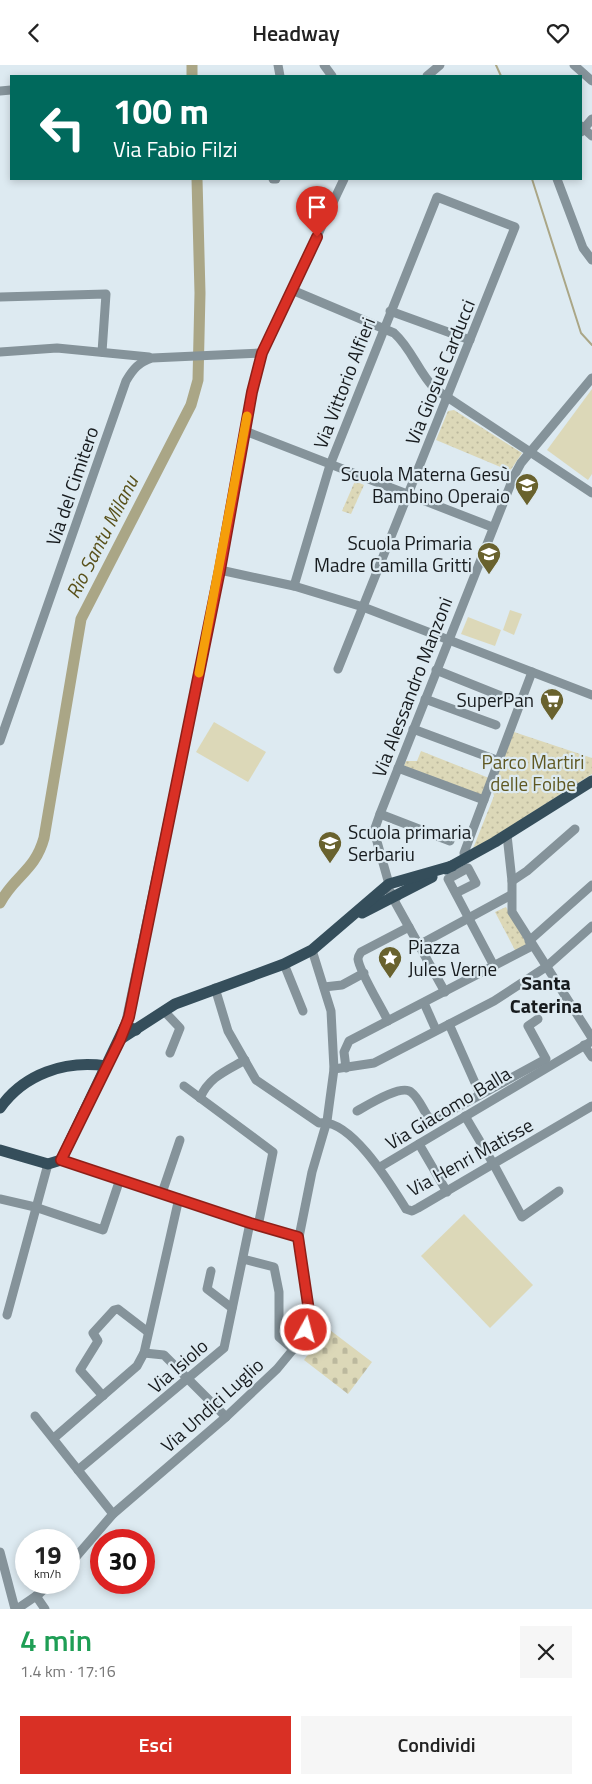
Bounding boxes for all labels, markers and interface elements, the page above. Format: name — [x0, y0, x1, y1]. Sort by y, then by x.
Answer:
text: Headway — [252, 16, 340, 50]
icon: back — [20, 19, 48, 47]
icon: heart — [544, 19, 572, 47]
text: 100 m — [113, 84, 209, 138]
icon: left — [30, 95, 95, 160]
text: Via Fabio Filzi — [113, 132, 238, 166]
pin — [296, 186, 338, 237]
icon: arrive — [303, 193, 331, 221]
street label: Via Giosuè Carducci — [397, 295, 482, 449]
street label: Via Vittorio Alfieri — [305, 313, 382, 453]
street label: Via del Cimitero — [38, 422, 105, 549]
place label: Scuola Materna Gesù Bambino Operaio — [341, 459, 510, 510]
water label: Rio Santu Milanu — [57, 469, 146, 604]
school or university icon: Scuola Materna Gesù Bambino Operaio — [514, 472, 540, 506]
place label: Scuola Primaria Madre Camilla Gritti — [314, 528, 472, 579]
school or university icon: Scuola Primaria Madre Camilla Gritti — [476, 541, 502, 575]
street label: Via Alessandro Manzoni — [364, 592, 459, 781]
place label: SuperPan — [457, 685, 534, 714]
supermarket icon: SuperPan — [539, 687, 565, 721]
park label: Parco Martiri delle Foibe — [481, 747, 585, 798]
place label: Scuola primaria Serbariu — [348, 817, 472, 868]
school or university icon: Scuola primaria Serbariu — [317, 830, 343, 864]
place label: Piazza Jules Verne — [408, 932, 497, 983]
place icon: Piazza Jules Verne — [377, 945, 403, 979]
district label: Santa Caterina — [510, 967, 582, 1021]
street label: Via Giacomo Balla — [379, 1058, 517, 1157]
street label: Via Henri Matisse — [402, 1110, 538, 1203]
position arrow — [279, 1303, 331, 1355]
street label: Via Isiolo — [141, 1331, 214, 1400]
street label: Via Undici Luglio — [154, 1350, 270, 1459]
speed limit sign: 30 — [90, 1529, 155, 1594]
text: 19 — [33, 1536, 62, 1574]
text: km/h — [34, 1564, 61, 1583]
text: 4 min — [20, 1617, 92, 1663]
button: close — [520, 1626, 572, 1678]
text: 1.4 km · 17:16 — [20, 1659, 116, 1683]
button: Esci — [20, 1716, 291, 1774]
button: Condividi — [301, 1716, 572, 1774]

